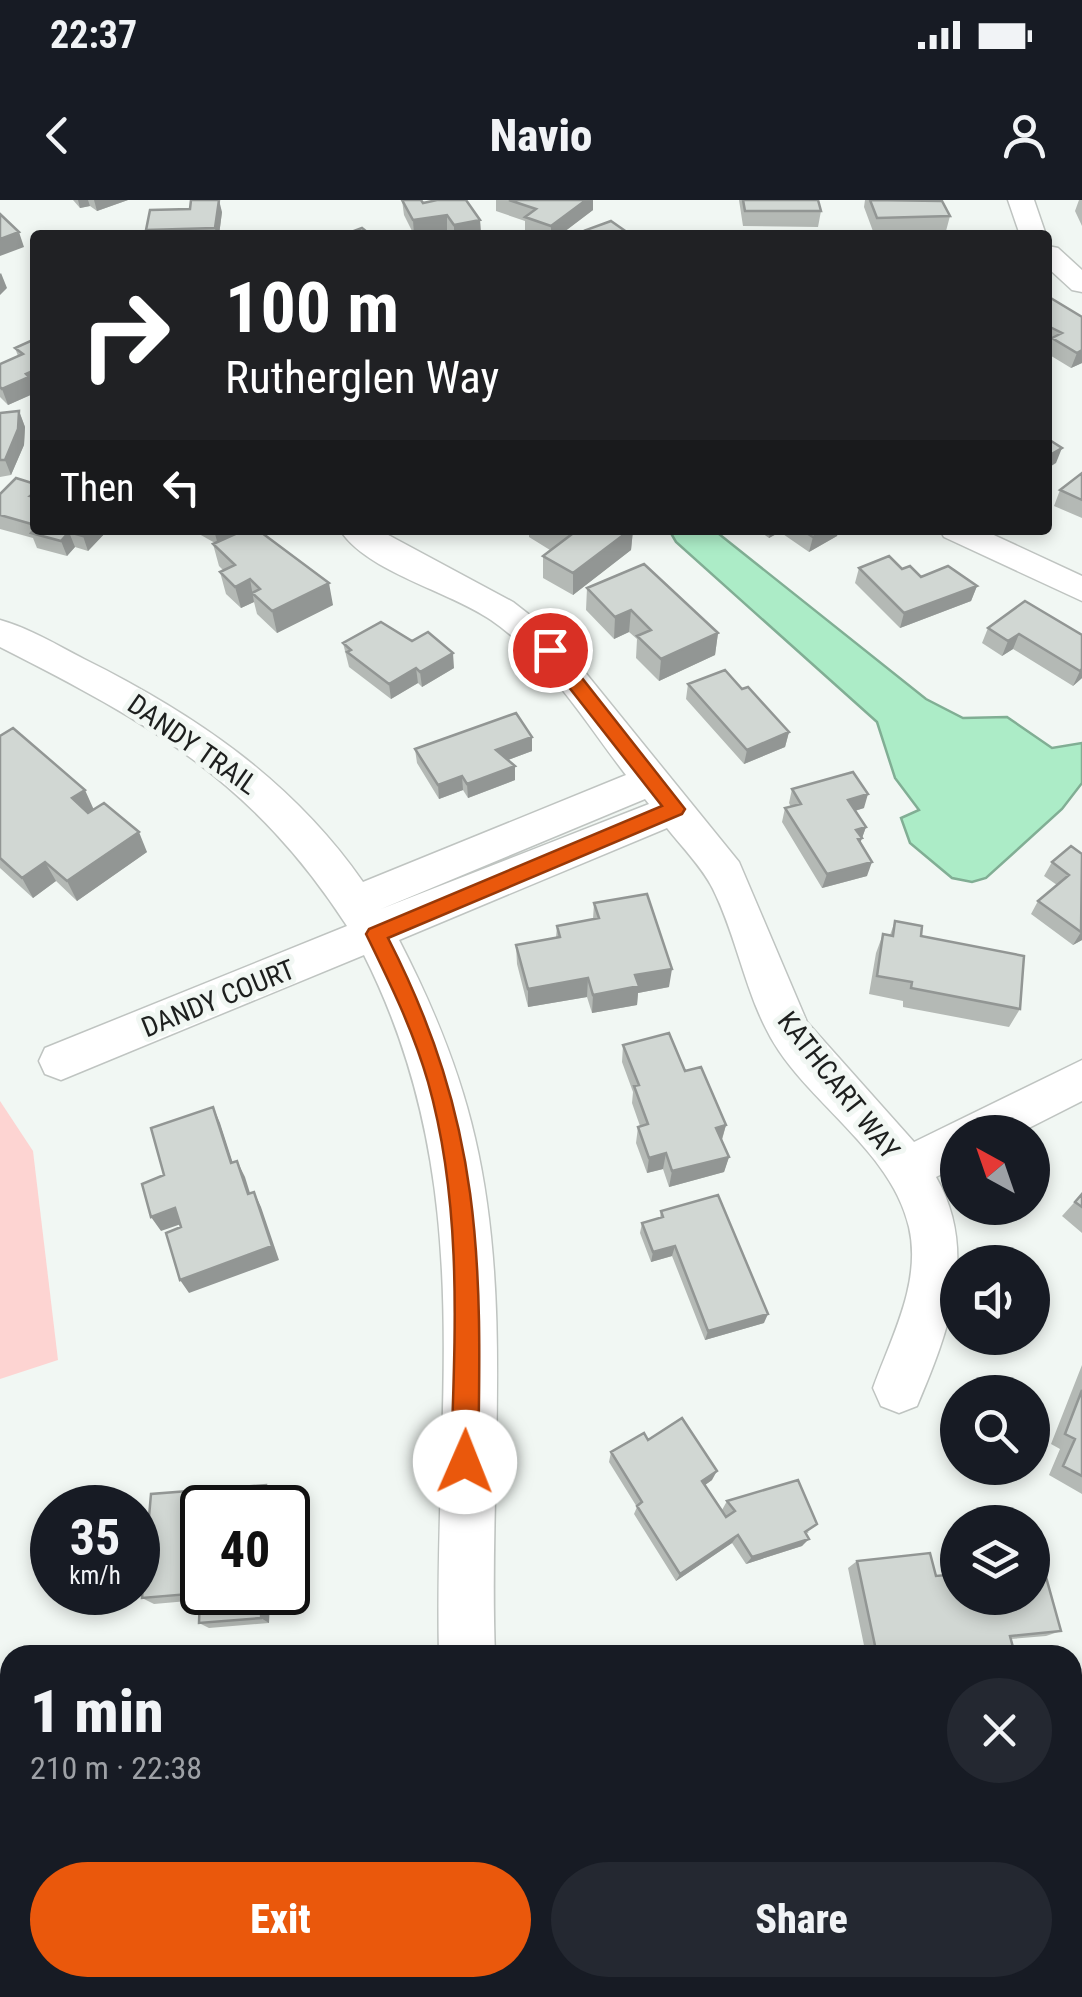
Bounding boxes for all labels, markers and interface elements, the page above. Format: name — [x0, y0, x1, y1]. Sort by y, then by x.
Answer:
text: 22:37 — [50, 13, 137, 57]
icon: back — [30, 108, 85, 163]
icon: person — [997, 108, 1052, 163]
text: Navio — [490, 109, 592, 162]
text: 100 m — [225, 267, 399, 349]
icon: right — [60, 270, 190, 400]
text: Rutherglen Way — [225, 351, 499, 404]
icon: left — [154, 460, 209, 515]
text: Then — [60, 466, 134, 510]
pin — [508, 608, 593, 693]
icon: arrive — [523, 623, 578, 678]
street label: DANDY TRAIL — [121, 688, 264, 801]
street label: DANDY COURT — [137, 953, 300, 1044]
street label: KATHCART WAY — [771, 1005, 907, 1166]
north arrow — [940, 1115, 1050, 1225]
map controls — [940, 1115, 1050, 1615]
button: sound — [940, 1245, 1050, 1355]
button: search — [940, 1375, 1050, 1485]
position arrow — [413, 1410, 517, 1514]
speed limit sign: 40 — [180, 1485, 310, 1615]
button: layers — [940, 1505, 1050, 1615]
text: 35 — [70, 1509, 120, 1567]
text: km/h — [69, 1561, 121, 1590]
text: 1 min — [30, 1676, 164, 1747]
button: close — [947, 1678, 1052, 1783]
text: 210 m · 22:38 — [30, 1749, 202, 1787]
button: Exit — [30, 1862, 531, 1977]
button: Share — [551, 1862, 1052, 1977]

